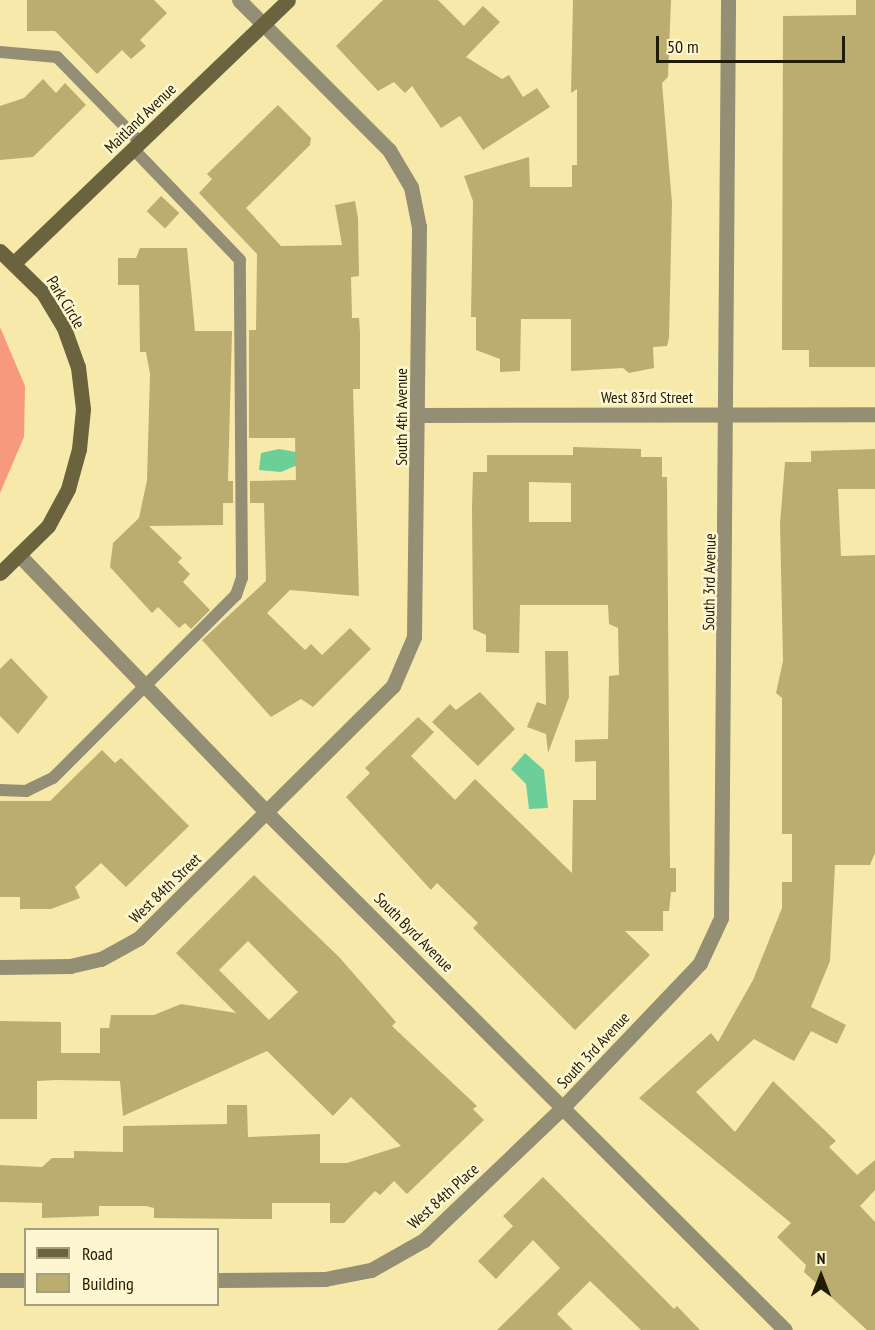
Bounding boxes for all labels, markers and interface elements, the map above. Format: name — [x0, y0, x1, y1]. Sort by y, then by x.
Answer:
scale bar — [659, 24, 848, 62]
text: 50 m — [667, 35, 699, 58]
street label: Maitland Avenue — [100, 79, 180, 157]
street label: Park Circle — [43, 272, 89, 332]
street label: South 4th Avenue — [391, 368, 411, 466]
street label: West 83rd Street — [601, 387, 693, 407]
street label: South 3rd Avenue — [699, 533, 719, 631]
street label: West 84th Street — [125, 849, 205, 927]
street label: South Byrd Avenue — [370, 888, 458, 976]
street label: South 3rd Avenue — [553, 1008, 633, 1092]
street label: West 84th Place — [404, 1159, 482, 1233]
legend — [24, 1228, 219, 1306]
text: Road — [82, 1242, 113, 1265]
north arrow — [791, 1246, 851, 1306]
text: N — [817, 1248, 825, 1268]
text: Building — [82, 1272, 134, 1295]

